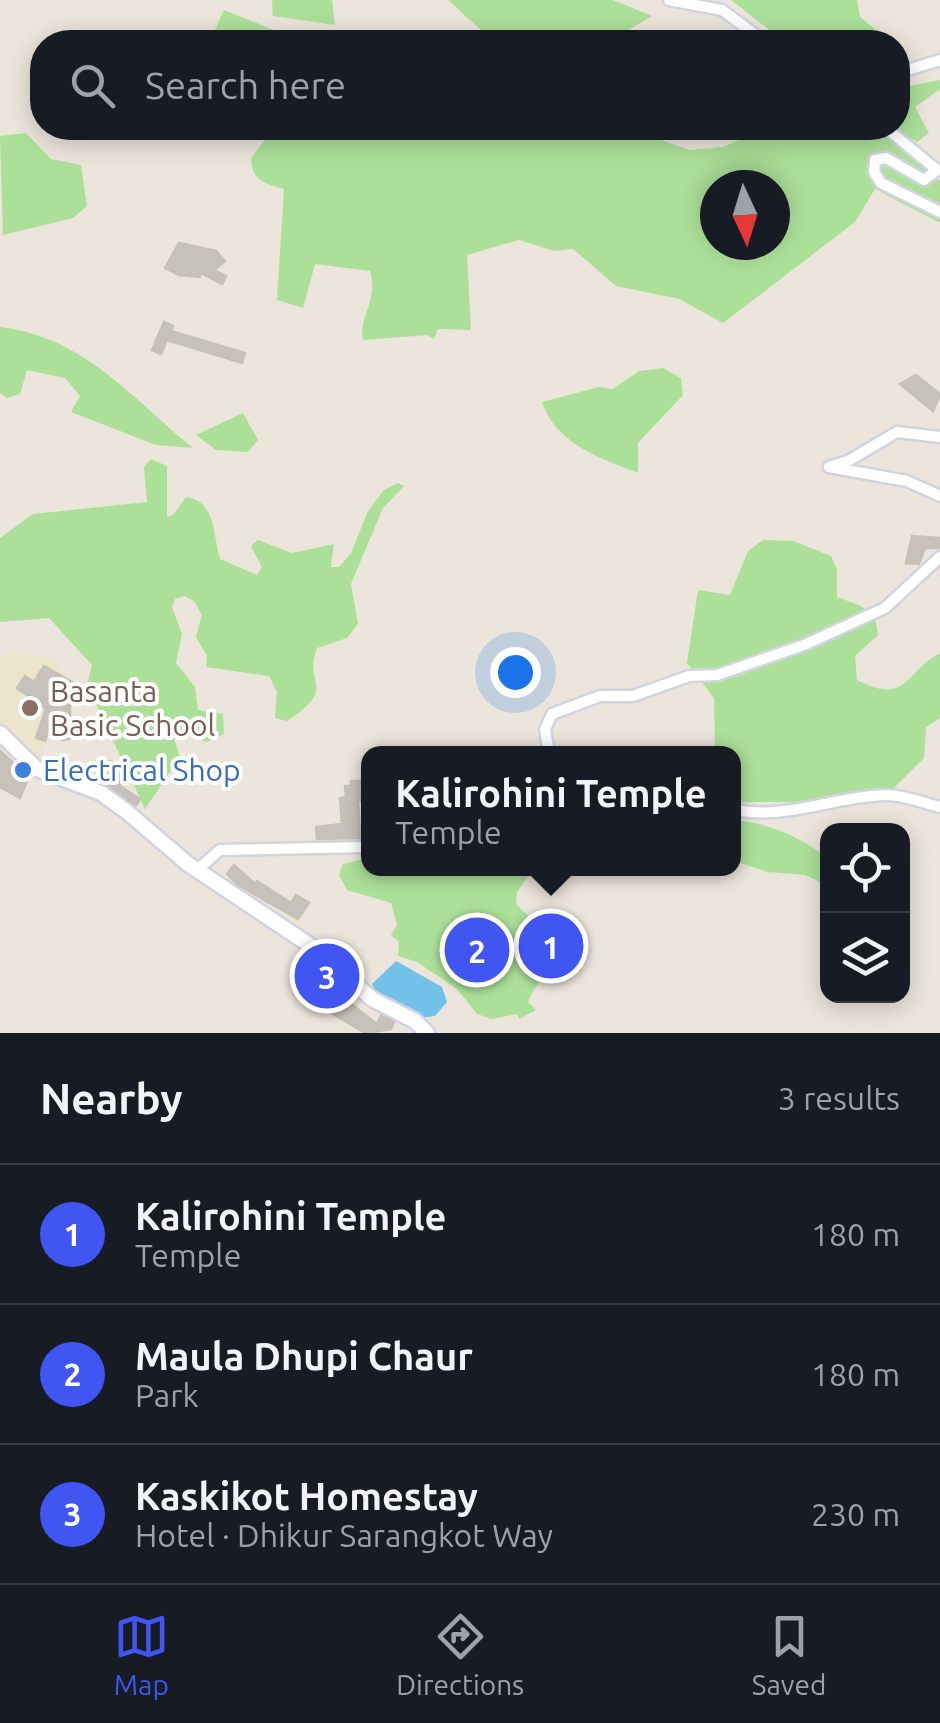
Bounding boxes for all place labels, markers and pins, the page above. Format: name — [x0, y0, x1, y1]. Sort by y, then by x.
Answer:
place label: Basanta Basic School — [50, 674, 215, 742]
marker: Basanta Basic School — [19, 697, 41, 719]
place label: Electrical Shop — [43, 753, 241, 787]
marker: Electrical Shop — [12, 759, 34, 781]
pin: 1 — [518, 908, 584, 984]
pin: 2 — [444, 912, 510, 988]
pin: 3 — [294, 938, 360, 1014]

